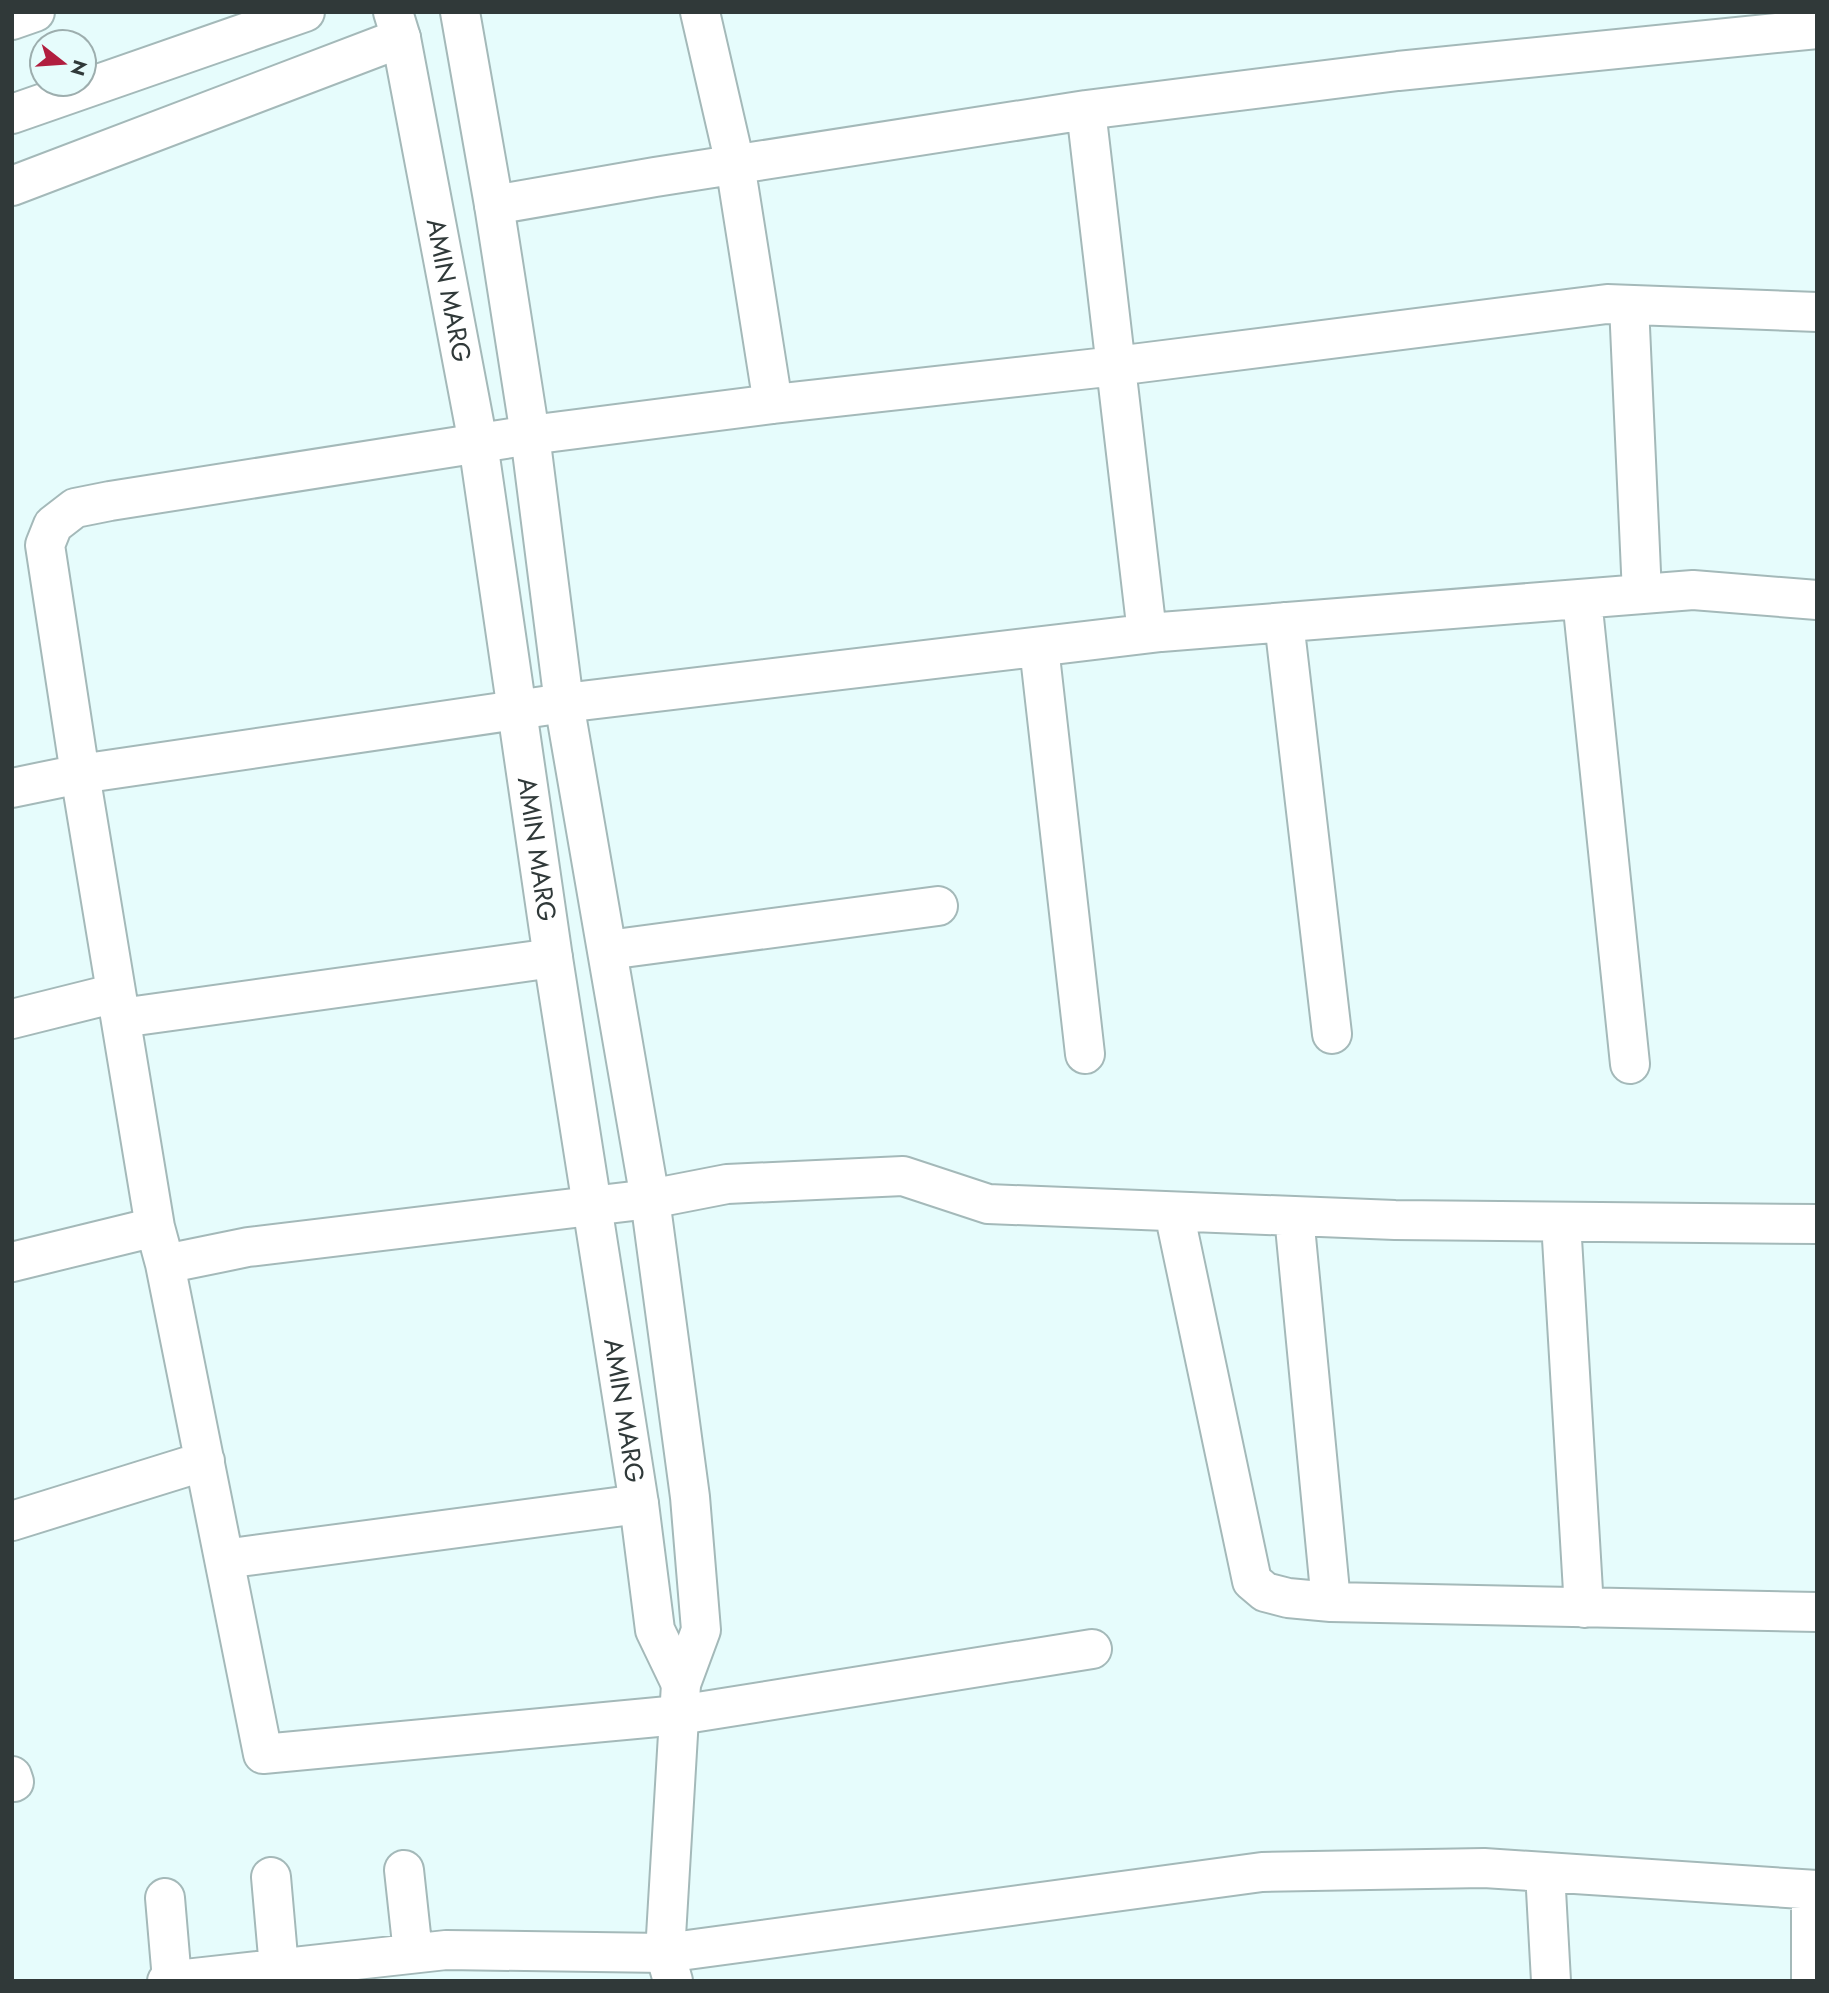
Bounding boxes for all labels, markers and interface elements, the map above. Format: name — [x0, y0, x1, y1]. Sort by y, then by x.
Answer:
north arrow — [28, 28, 98, 98]
text: N — [64, 57, 94, 79]
street label: AMIN MARG — [417, 215, 481, 365]
street label: AMIN MARG — [508, 775, 566, 924]
street label: AMIN MARG — [594, 1336, 654, 1485]

